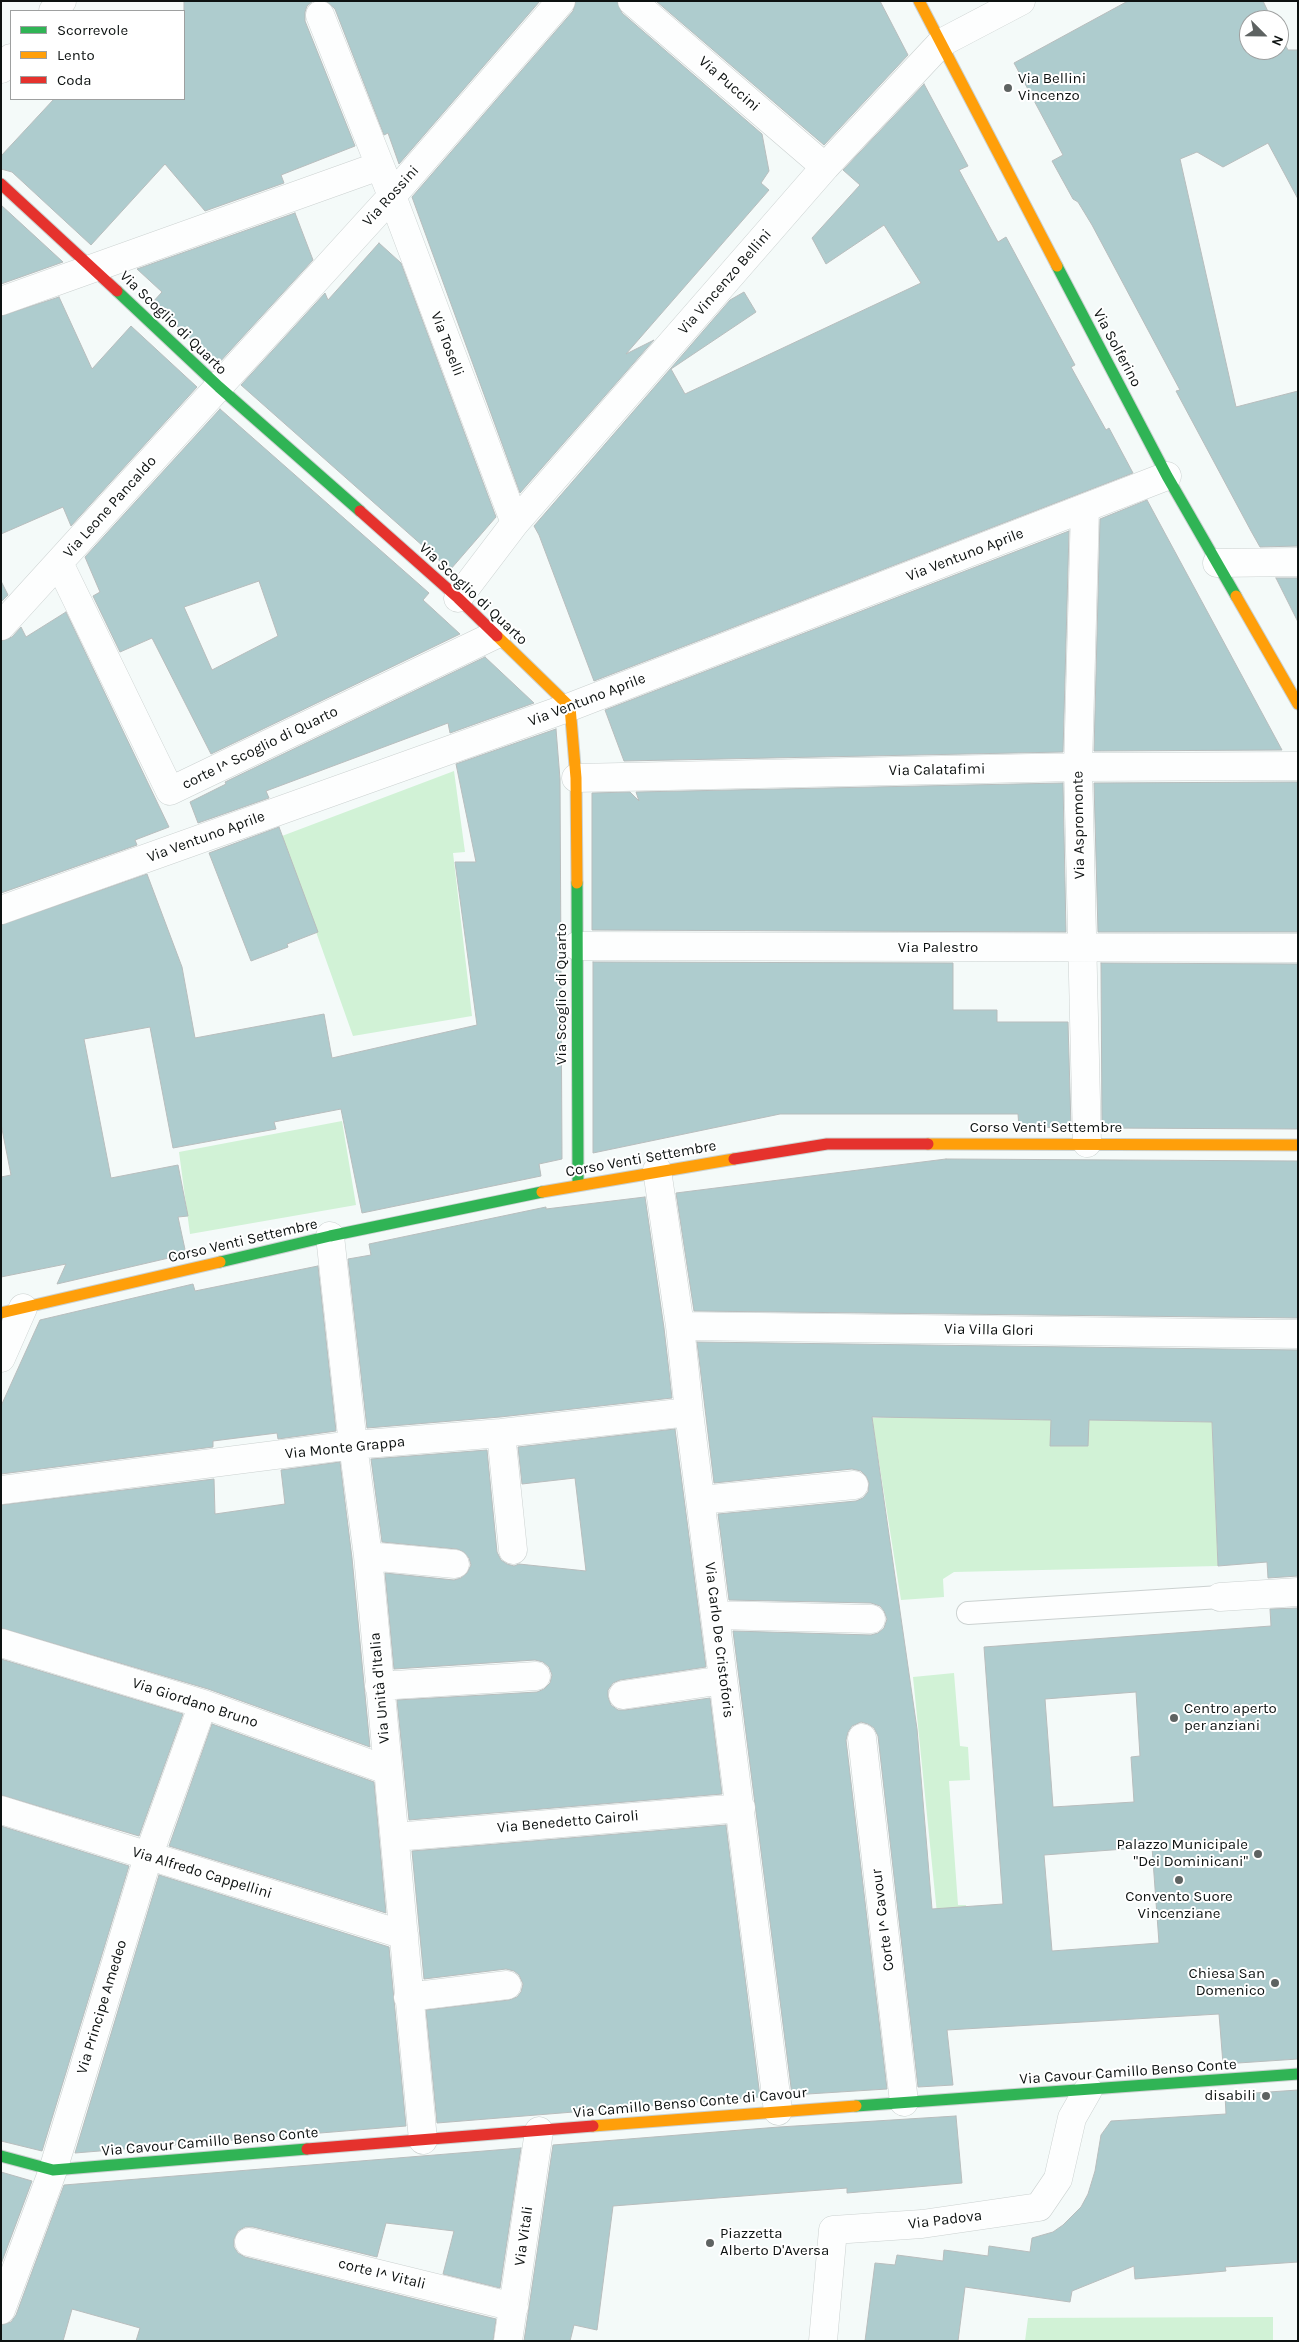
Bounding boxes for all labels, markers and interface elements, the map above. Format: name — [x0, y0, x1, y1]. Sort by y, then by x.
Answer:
legend — [10, 10, 185, 100]
north arrow — [1239, 10, 1289, 60]
text: Scorrevole — [57, 21, 128, 39]
text: N — [1268, 33, 1287, 49]
text: Lento — [57, 46, 95, 64]
street label: Via Puccini — [695, 52, 763, 116]
place label: Via Bellini Vincenzo — [1018, 70, 1086, 105]
text: Coda — [57, 71, 92, 89]
marker: Via Bellini Vincenzo — [1002, 82, 1014, 94]
street label: Via Rossini — [359, 162, 423, 230]
street label: Via Vincenzo Bellini — [674, 226, 776, 338]
street label: Via Scoglio di Quarto — [116, 267, 230, 379]
street label: Via Solferino — [1089, 306, 1145, 390]
street label: Via Toselli — [426, 309, 468, 379]
street label: Via Leone Pancaldo — [60, 452, 160, 562]
street label: Via Ventuno Aprile — [904, 524, 1026, 586]
street label: Via Scoglio di Quarto — [415, 539, 531, 649]
street label: Via Ventuno Aprile — [526, 669, 648, 731]
street label: corte I^ Scoglio di Quarto — [179, 702, 341, 794]
street label: Via Calatafimi — [889, 760, 985, 780]
street label: Via Aspromonte — [1069, 771, 1089, 879]
street label: Via Ventuno Aprile — [145, 807, 267, 867]
street label: Via Scoglio di Quarto — [553, 923, 571, 1065]
street label: Via Palestro — [898, 939, 978, 957]
street label: Corso Venti Settembre — [970, 1119, 1122, 1137]
street label: Corso Venti Settembre — [564, 1137, 718, 1181]
street label: Corso Venti Settembre — [167, 1215, 319, 1267]
street label: Via Villa Glori — [944, 1320, 1034, 1340]
street label: Via Monte Grappa — [284, 1433, 406, 1463]
street label: Via Carlo De Cristoforis — [701, 1561, 737, 1719]
street label: Via Unità d'Italia — [366, 1632, 394, 1744]
street label: Via Giordano Bruno — [130, 1674, 260, 1732]
place label: Centro aperto per anziani — [1184, 1700, 1277, 1735]
marker: Centro aperto per anziani — [1168, 1712, 1180, 1724]
street label: Via Benedetto Cairoli — [496, 1807, 640, 1837]
place label: Palazzo Municipale "Dei Dominicani" — [1117, 1836, 1248, 1871]
street label: Via Alfredo Cappellini — [130, 1843, 274, 1903]
marker: Palazzo Municipale "Dei Dominicani" — [1252, 1848, 1264, 1860]
street label: Corte I^ Cavour — [868, 1868, 898, 1972]
marker: Convento Suore Vincenziane — [1173, 1874, 1185, 1886]
place label: Convento Suore Vincenziane — [1125, 1888, 1233, 1923]
street label: Via Principe Amedeo — [73, 1938, 131, 2076]
place label: Chiesa San Domenico — [1189, 1965, 1265, 2000]
marker: Chiesa San Domenico — [1269, 1977, 1281, 1989]
street label: Via Cavour Camillo Benso Conte — [1019, 2055, 1237, 2089]
street label: Via Camillo Benso Conte di Cavour — [572, 2084, 808, 2122]
place label: disabili — [1204, 2087, 1256, 2105]
marker: disabili — [1260, 2090, 1272, 2102]
street label: Via Cavour Camillo Benso Conte — [101, 2124, 319, 2160]
street label: Via Vitali — [511, 2205, 537, 2267]
street label: Via Padova — [907, 2207, 983, 2233]
place label: Piazzetta Alberto D'Aversa — [720, 2225, 829, 2260]
marker: Piazzetta Alberto D'Aversa — [704, 2237, 716, 2249]
street label: corte I^ Vitali — [336, 2254, 428, 2294]

